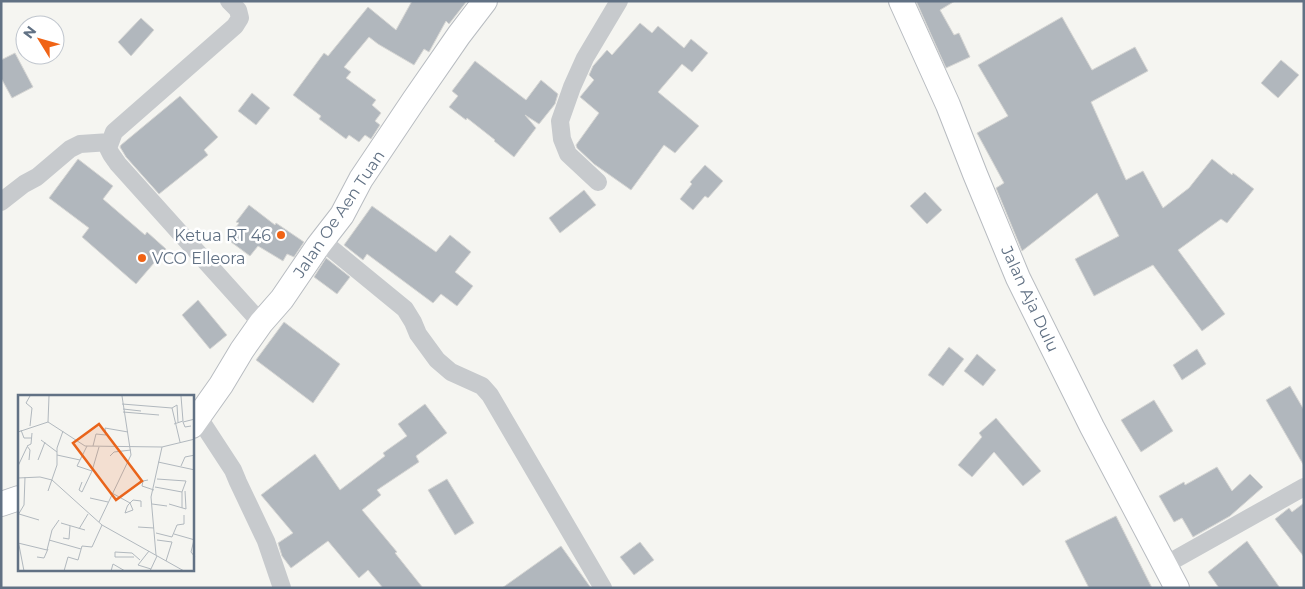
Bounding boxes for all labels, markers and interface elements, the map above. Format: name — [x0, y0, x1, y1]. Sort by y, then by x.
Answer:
north arrow — [15, 15, 65, 65]
text: N — [19, 22, 40, 42]
street label: Jalan Oe Aen Tuan — [289, 147, 389, 282]
place label: Ketua RT 46 — [174, 226, 271, 245]
marker: Ketua RT 46 — [275, 229, 287, 241]
street label: Jalan Aja Dulu — [997, 242, 1063, 355]
place label: VCO Elleora — [152, 249, 245, 268]
marker: VCO Elleora — [136, 252, 148, 264]
inset map — [18, 395, 194, 572]

